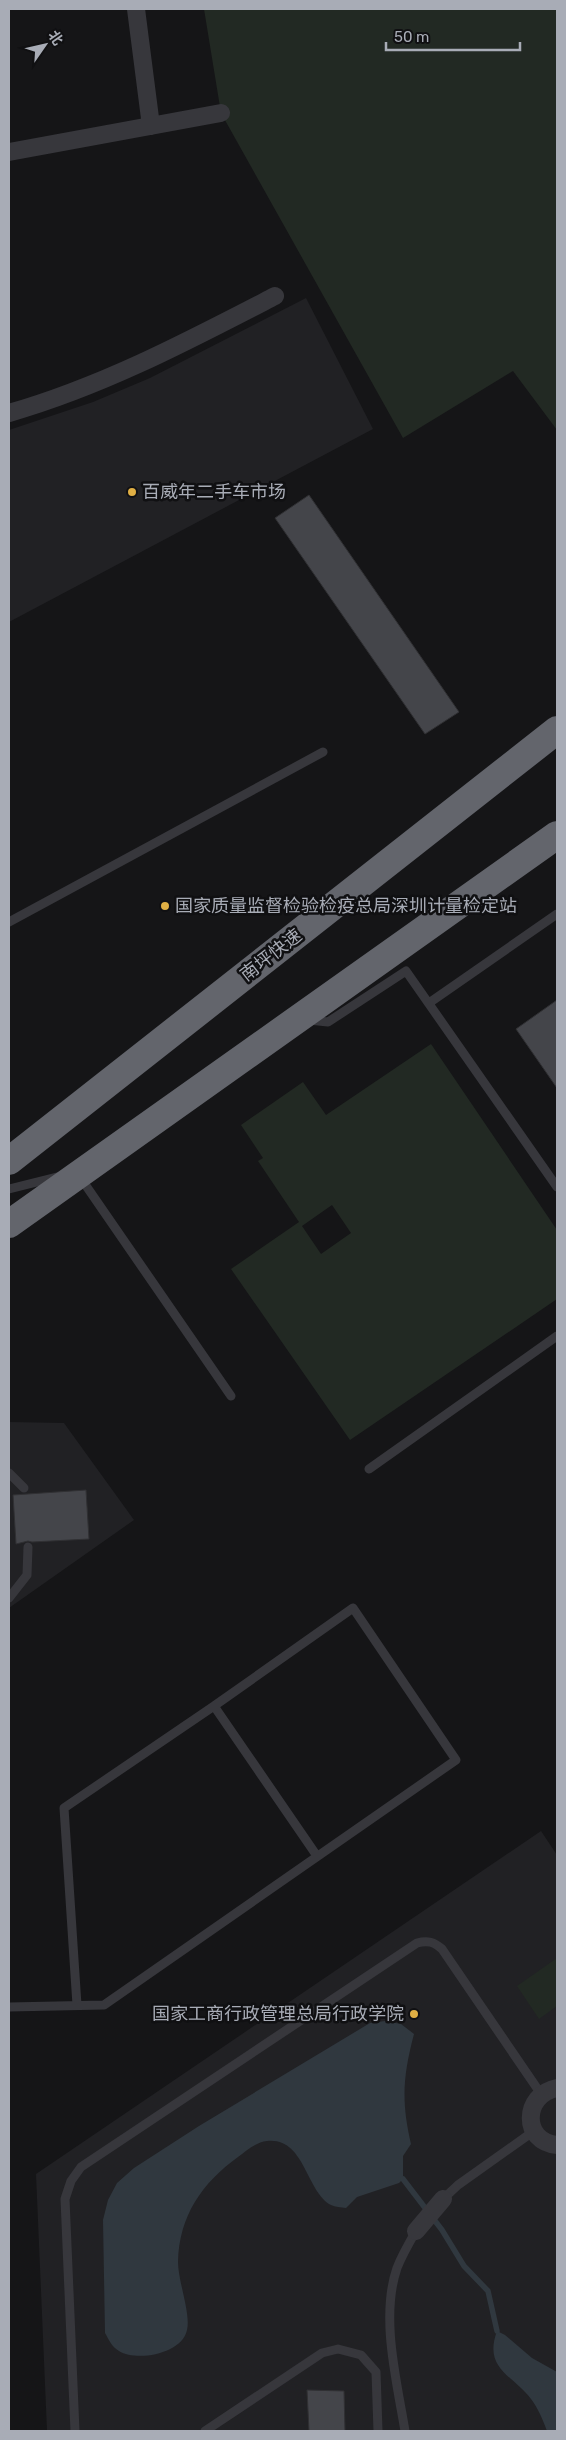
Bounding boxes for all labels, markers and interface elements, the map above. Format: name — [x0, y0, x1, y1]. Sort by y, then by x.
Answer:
north arrow — [20, 20, 70, 70]
scale bar — [386, 20, 520, 52]
text: 北 — [44, 27, 66, 49]
text: 50 m — [394, 28, 429, 46]
place label: 百威年二手车市场 — [142, 481, 286, 503]
marker: 百威年二手车市场 — [126, 486, 138, 498]
place label: 国家质量监督检验检疫总局深圳计量检定站 — [175, 895, 517, 917]
marker: 国家质量监督检验检疫总局深圳计量检定站 — [159, 900, 171, 912]
street label: 南坪快速 — [236, 924, 306, 986]
place label: 国家工商行政管理总局行政学院 — [152, 2003, 404, 2025]
marker: 国家工商行政管理总局行政学院 — [408, 2008, 420, 2020]

